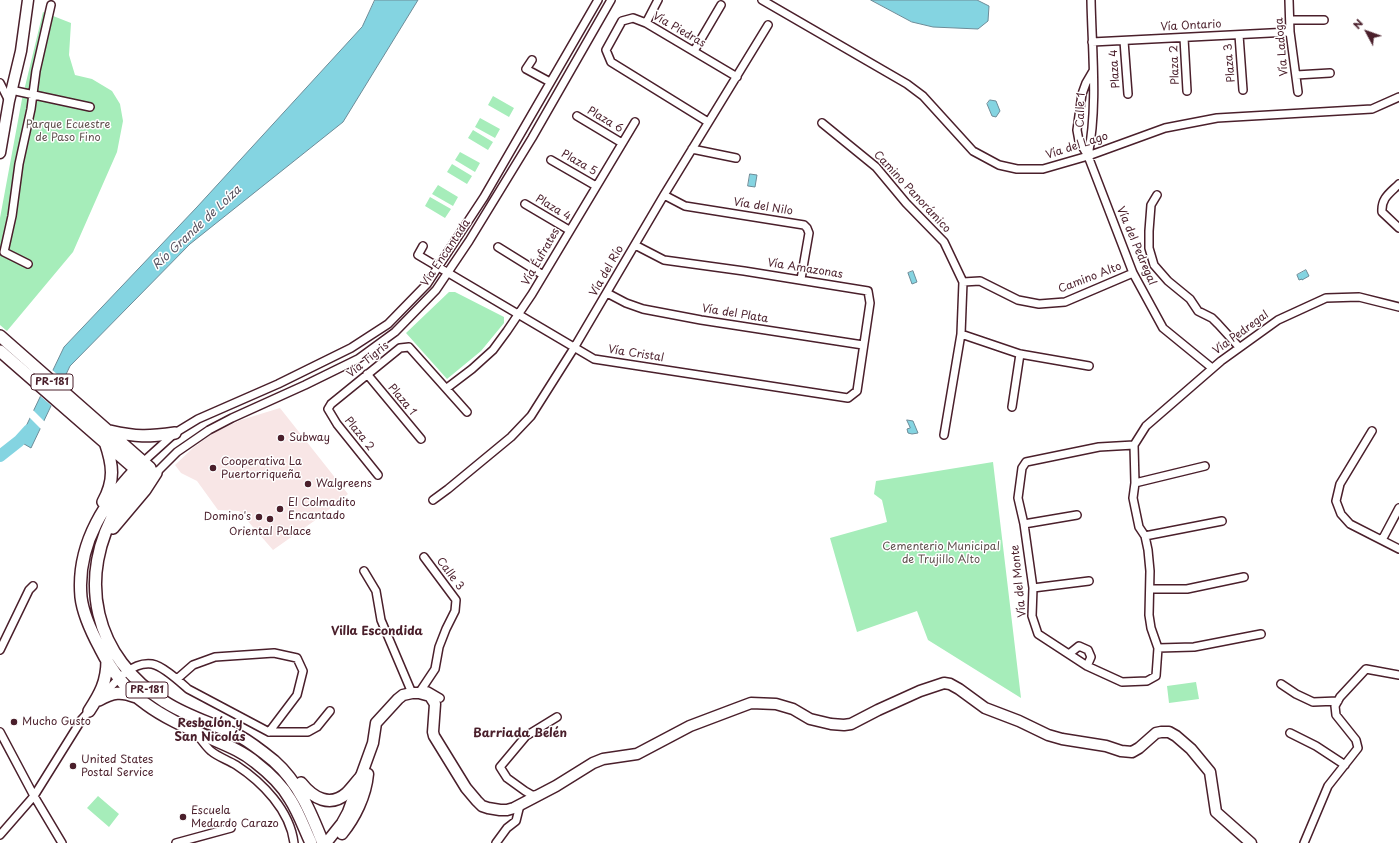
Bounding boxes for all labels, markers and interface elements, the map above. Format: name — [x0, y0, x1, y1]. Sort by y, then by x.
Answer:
street label: Vía Piedras — [650, 10, 708, 50]
north arrow — [1347, 12, 1387, 52]
text: N — [1348, 15, 1367, 33]
street label: Vía Ladoga — [1273, 17, 1291, 77]
street label: Vía Ontario — [1160, 18, 1222, 34]
street label: Plaza 3 — [1222, 43, 1238, 83]
street label: Plaza 2 — [1168, 45, 1182, 85]
street label: Plaza 4 — [1107, 49, 1123, 89]
street label: Calle 1 — [1074, 92, 1088, 128]
street label: Plaza 6 — [585, 104, 625, 136]
park label: Parque Ecuestre de Paso Fino — [26, 118, 110, 144]
street label: Vía del Lago — [1044, 130, 1110, 162]
street label: Plaza 5 — [559, 148, 599, 178]
street label: Camino Panorámico — [871, 148, 953, 236]
water label: Río Grande de Loíza — [150, 183, 244, 273]
street label: Plaza 4 — [533, 192, 573, 224]
street label: Vía del Nilo — [732, 196, 794, 218]
street label: Vía del Pedregal — [1113, 205, 1159, 287]
street label: Vía Encantada — [419, 217, 473, 289]
street label: Vía Éufrates — [519, 226, 563, 288]
street label: Vía del Río — [587, 243, 627, 299]
street label: Vía Amazonas — [766, 257, 844, 281]
street label: Camino Alto — [1057, 260, 1123, 296]
street label: Vía del Plata — [701, 302, 769, 326]
street label: Vía Pedregal — [1211, 308, 1271, 358]
street label: Vía Tigris — [344, 339, 392, 381]
street label: Vía Cristal — [607, 343, 665, 365]
road number: PR-181 — [31, 374, 73, 390]
street label: Plaza 1 — [385, 382, 419, 418]
street label: Plaza 2 — [341, 414, 377, 454]
place label: Subway — [289, 431, 330, 445]
marker: Subway — [276, 433, 286, 443]
place label: Cooperativa La Puertorriqueña — [221, 455, 302, 481]
marker: Cooperativa La Puertorriqueña — [208, 463, 218, 473]
place label: Walgreens — [316, 477, 372, 491]
marker: Walgreens — [303, 479, 313, 489]
place label: El Colmadito Encantado — [288, 496, 355, 522]
marker: El Colmadito Encantado — [275, 504, 285, 514]
place label: Domino's — [204, 510, 251, 524]
marker: Domino's — [254, 512, 264, 522]
marker: Oriental Palace — [265, 514, 275, 524]
place label: Oriental Palace — [229, 525, 311, 539]
park label: Cementerio Municipal de Trujillo Alto — [882, 540, 1000, 566]
street label: Vía del Monte — [1009, 544, 1029, 618]
street label: Calle 3 — [433, 555, 467, 593]
district label: Villa Escondida — [331, 625, 423, 639]
road number: PR-181 — [126, 682, 168, 698]
place label: Mucho Gusto — [22, 715, 91, 729]
marker: Mucho Gusto — [9, 717, 19, 727]
district label: Resbalón y San Nicolás — [174, 717, 246, 745]
district label: Barriada Belén — [473, 727, 567, 741]
place label: United States Postal Service — [81, 753, 154, 779]
marker: United States Postal Service — [68, 761, 78, 771]
place label: Escuela Medardo Carazo — [191, 804, 279, 830]
marker: Escuela Medardo Carazo — [178, 812, 188, 822]

